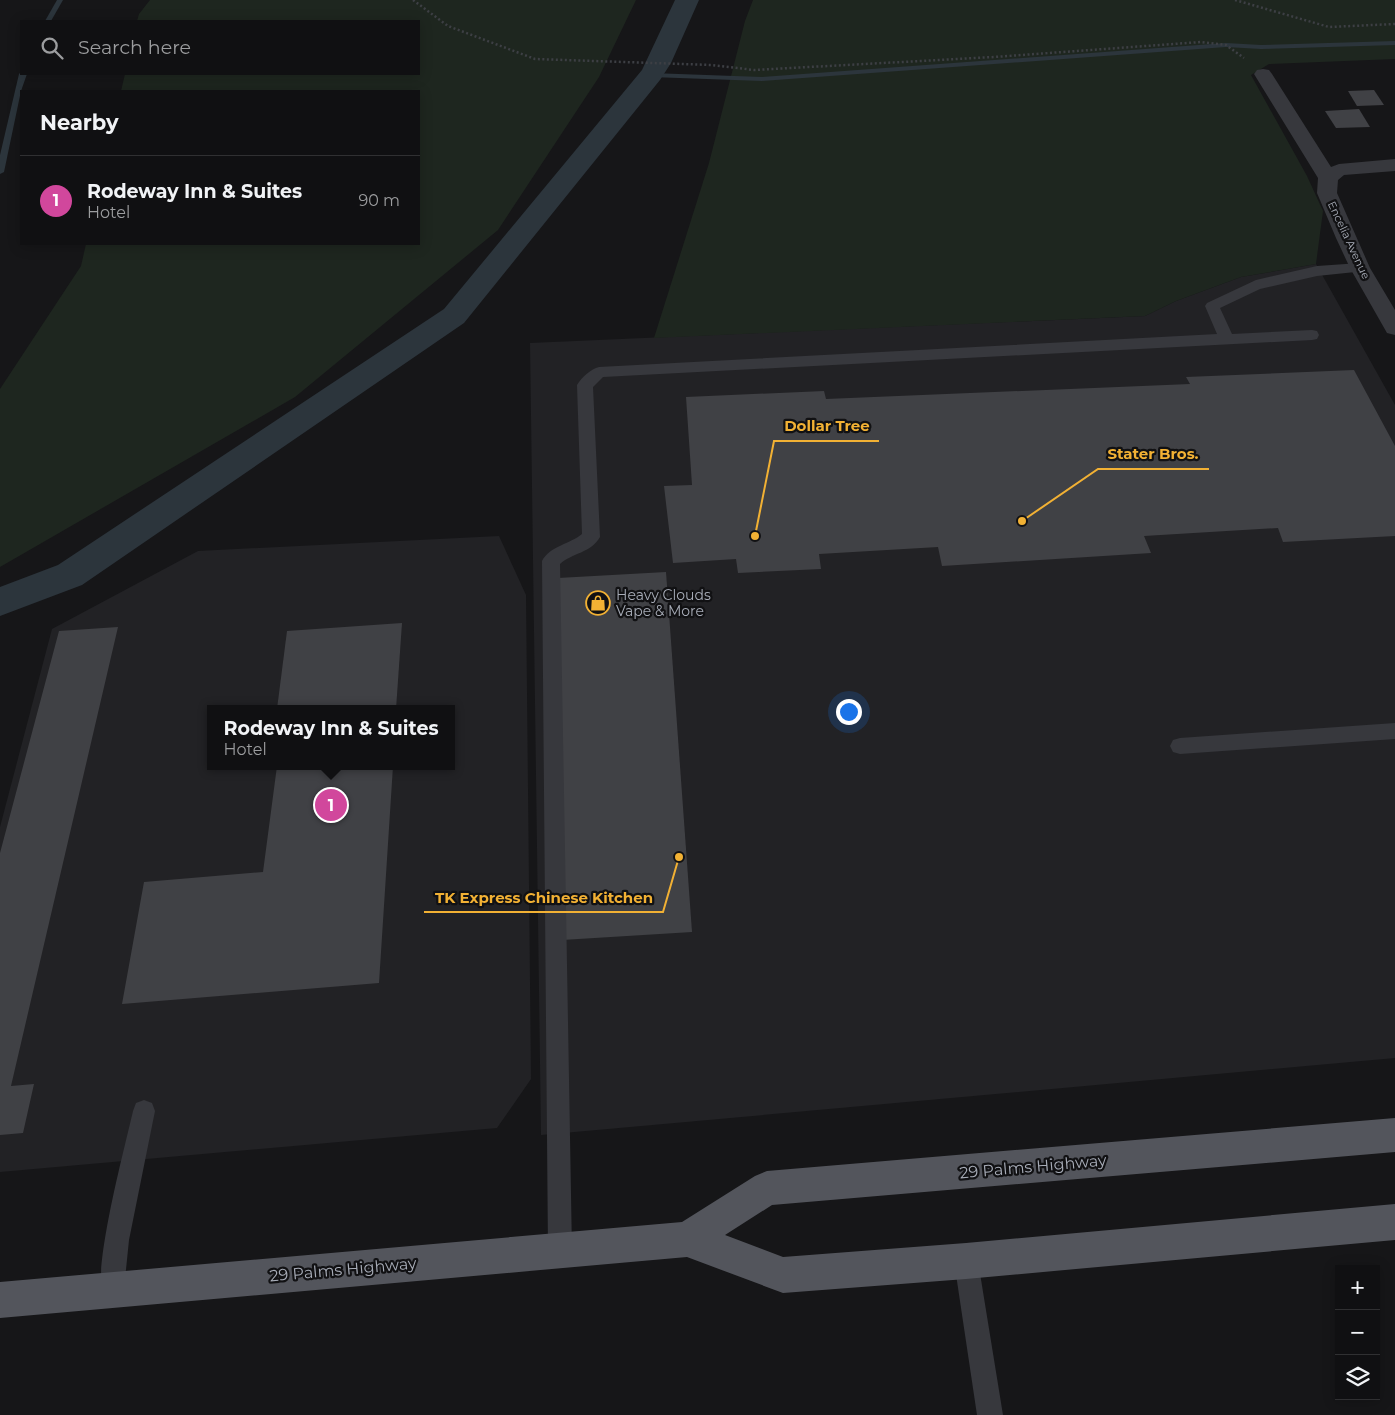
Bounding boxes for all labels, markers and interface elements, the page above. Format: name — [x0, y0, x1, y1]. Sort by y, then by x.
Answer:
search box — [20, 20, 420, 75]
icon: search — [38, 34, 66, 62]
text: Search here — [78, 36, 191, 59]
text: Nearby — [40, 110, 119, 135]
text: Rodeway Inn & Suites — [87, 180, 302, 203]
text: 1 — [53, 191, 59, 210]
text: 90 m — [358, 191, 400, 210]
street label: Encelia Avenue — [1325, 199, 1373, 281]
text: Hotel — [87, 203, 130, 222]
callout: Dollar Tree — [774, 411, 879, 441]
text: Dollar Tree — [784, 416, 870, 435]
callout: Stater Bros. — [1098, 439, 1209, 469]
text: Stater Bros. — [1107, 444, 1199, 463]
place label: Heavy Clouds Vape & More — [616, 586, 711, 620]
shop icon: Heavy Clouds Vape & More — [585, 590, 611, 616]
your location — [836, 699, 862, 725]
popup — [207, 705, 455, 770]
text: Rodeway Inn & Suites — [223, 717, 439, 740]
text: Hotel — [223, 740, 267, 759]
pin: 1 — [315, 786, 347, 824]
callout: TK Express Chinese Kitchen — [424, 882, 663, 912]
text: TK Express Chinese Kitchen — [435, 888, 653, 907]
street label: 29 Palms Highway — [959, 1151, 1108, 1182]
street label: 29 Palms Highway — [269, 1254, 418, 1285]
map controls — [1335, 1265, 1380, 1400]
button: + — [1335, 1265, 1380, 1310]
button: − — [1335, 1310, 1380, 1355]
button: layers — [1335, 1355, 1380, 1400]

